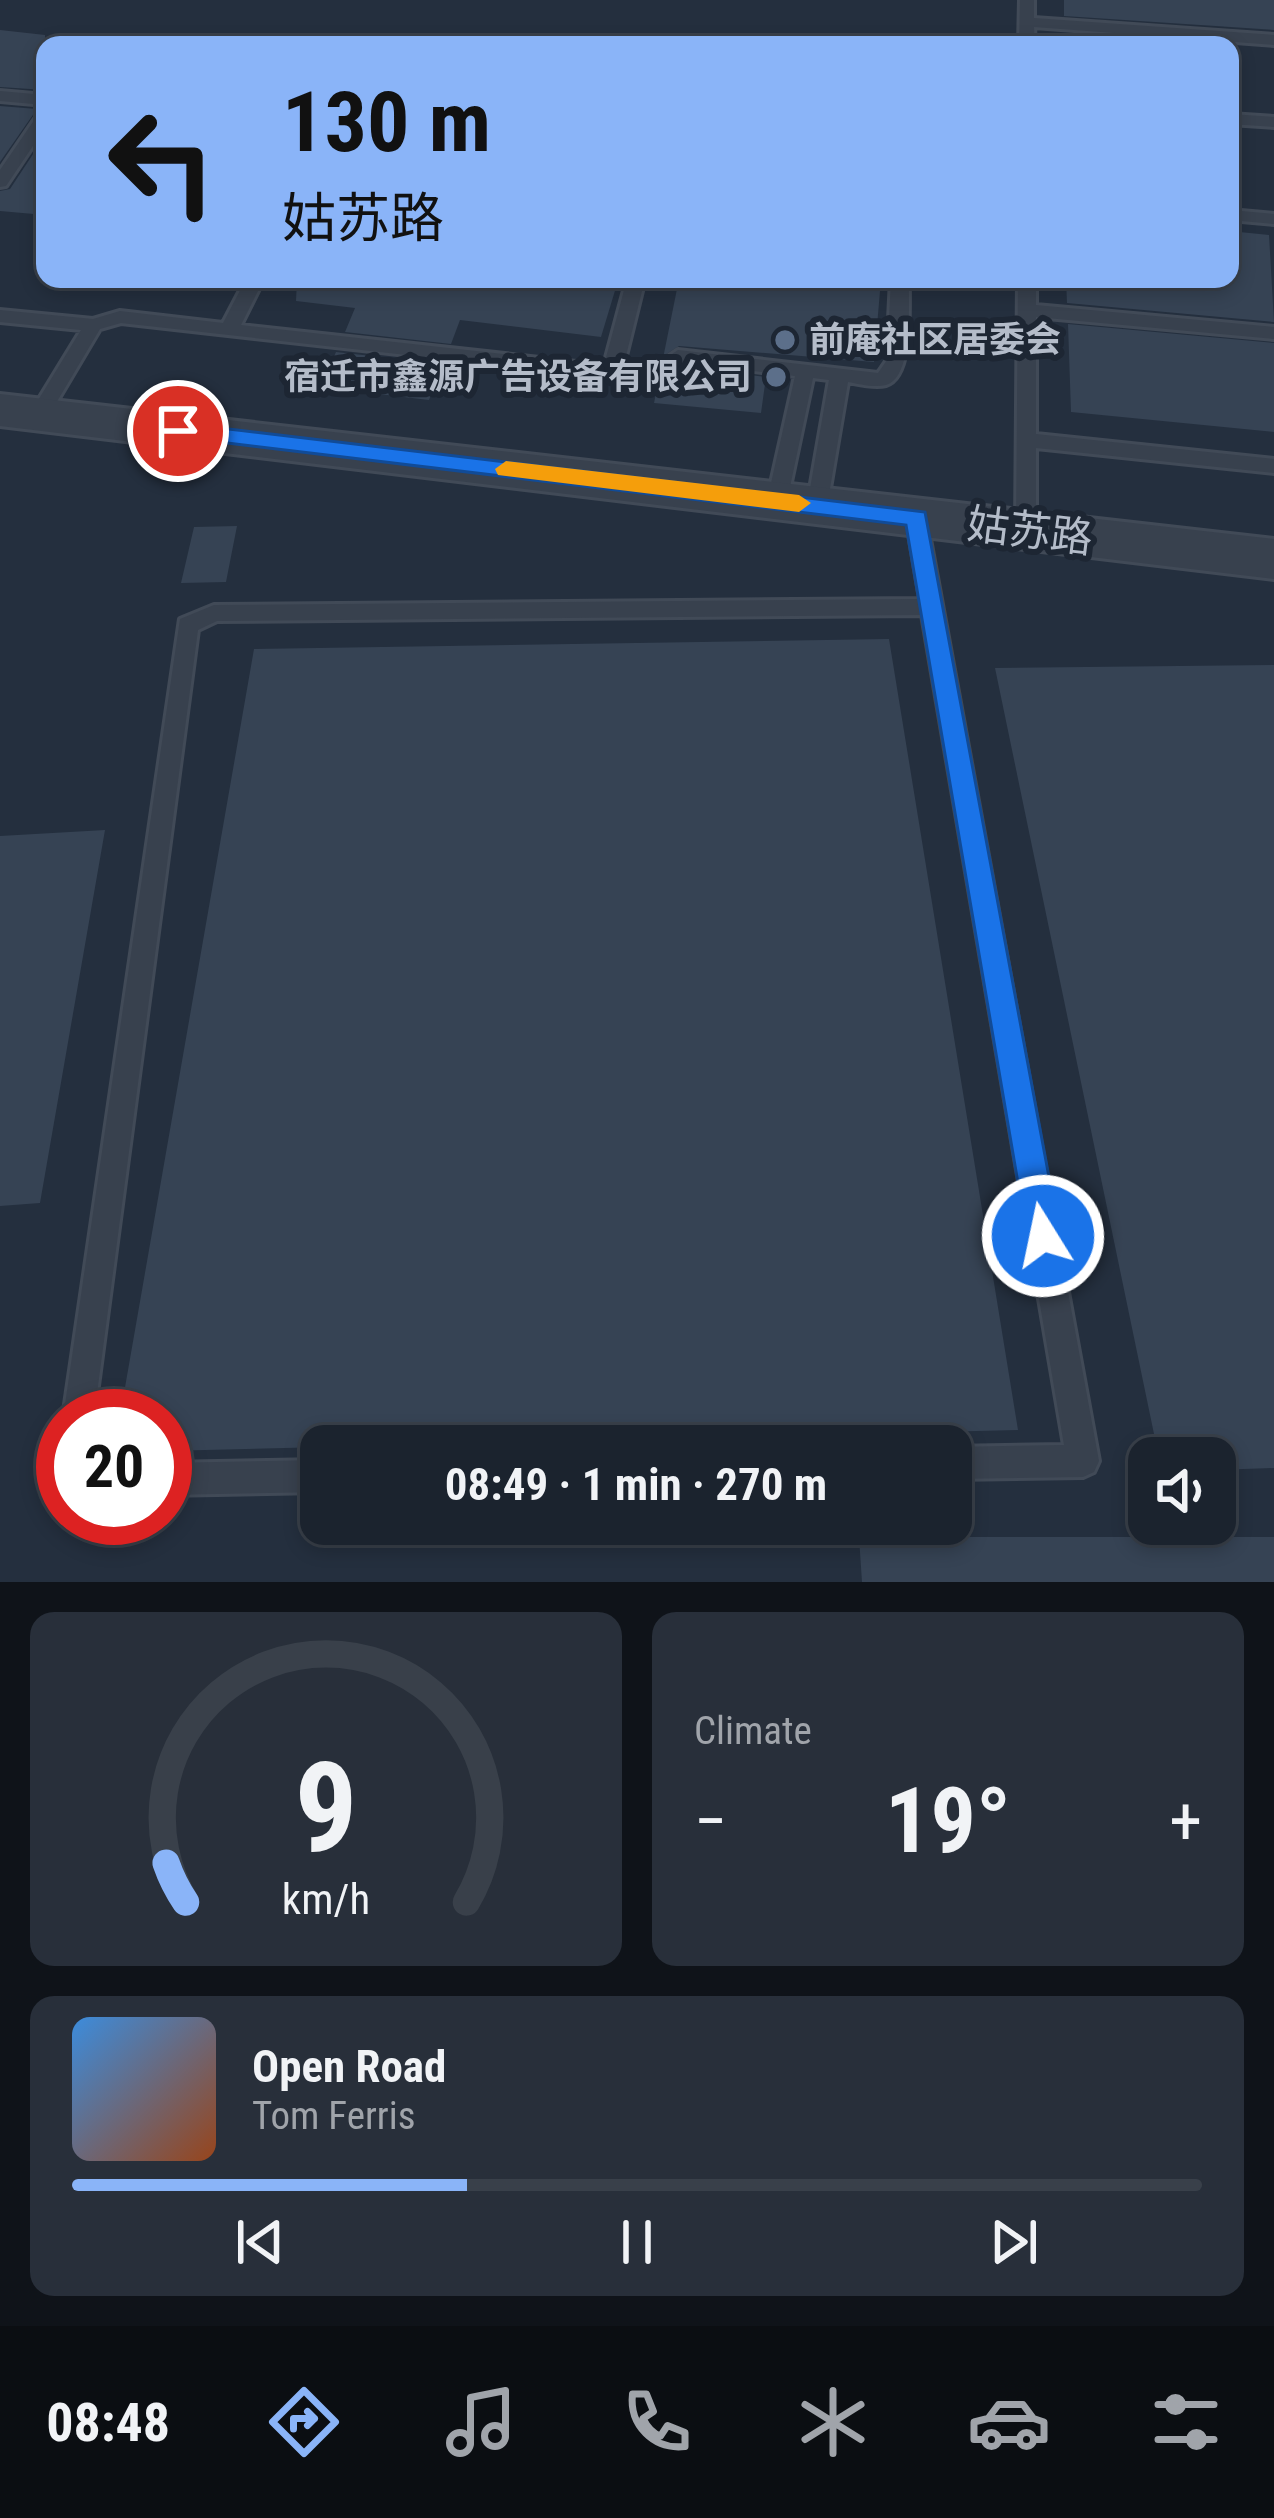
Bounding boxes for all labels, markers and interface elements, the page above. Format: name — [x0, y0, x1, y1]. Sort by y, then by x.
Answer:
text: 130 m — [282, 73, 491, 172]
icon: left — [84, 84, 240, 240]
text: 姑苏路 — [282, 187, 444, 250]
place label: 前庵社区居委会 — [809, 319, 1061, 361]
marker: 前庵社区居委会 — [772, 327, 798, 353]
place label: 宿迁市鑫源广告设备有限公司 — [284, 356, 752, 398]
marker: 宿迁市鑫源广告设备有限公司 — [763, 364, 789, 390]
pin — [127, 380, 229, 482]
icon: arrive — [145, 398, 211, 464]
street label: 姑苏路 — [964, 499, 1096, 563]
position arrow — [980, 1173, 1106, 1299]
speed limit sign: 20 — [36, 1389, 192, 1545]
map controls — [1128, 1437, 1236, 1545]
button: sound — [1128, 1437, 1236, 1545]
text: 08:49 · 1 min · 270 m — [445, 1458, 827, 1511]
text: Climate — [694, 1708, 812, 1754]
text: 9 — [294, 1735, 358, 1881]
text: 19° — [885, 1769, 1011, 1874]
text: − — [694, 1783, 727, 1860]
text: + — [1169, 1783, 1202, 1860]
text: km/h — [282, 1874, 370, 1924]
text: Open Road — [252, 2040, 446, 2093]
text: Tom Ferris — [252, 2093, 415, 2139]
icon: previous — [227, 2209, 293, 2275]
icon: pause — [604, 2209, 670, 2275]
icon: next — [981, 2209, 1047, 2275]
icon: directions — [262, 2380, 346, 2464]
icon: music — [439, 2380, 523, 2464]
icon: phone — [615, 2380, 699, 2464]
icon: climate — [791, 2380, 875, 2464]
icon: car — [967, 2380, 1051, 2464]
icon: filters — [1144, 2380, 1228, 2464]
text: 08:48 — [46, 2391, 170, 2454]

